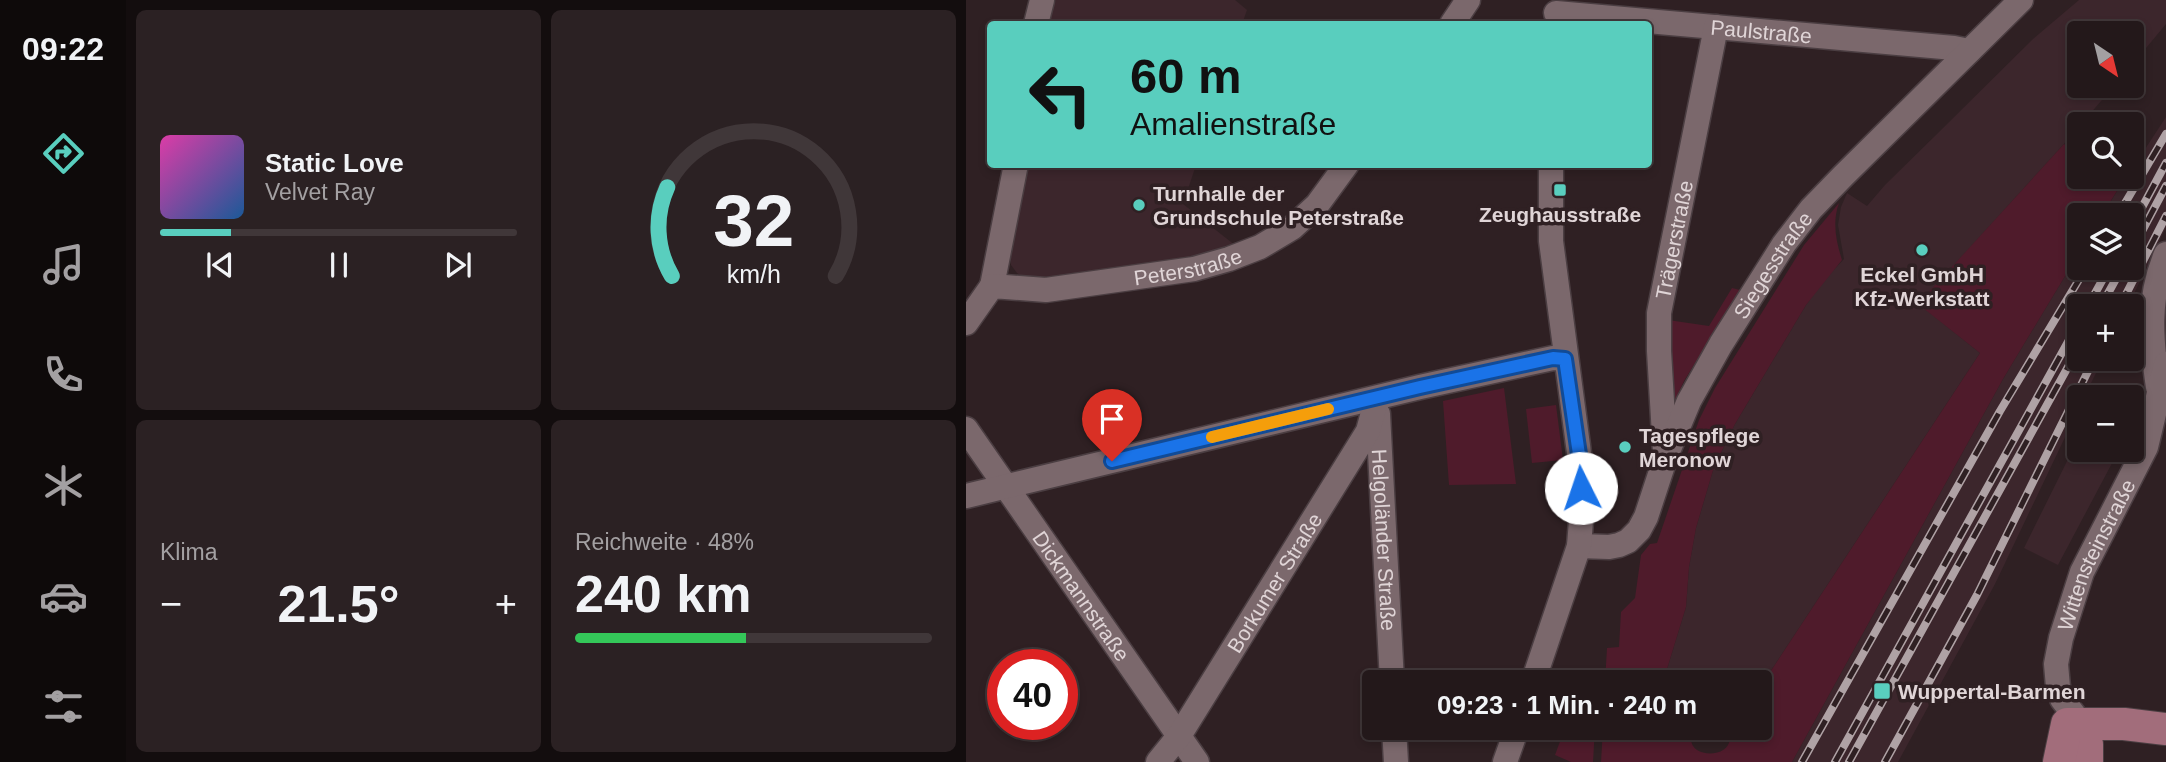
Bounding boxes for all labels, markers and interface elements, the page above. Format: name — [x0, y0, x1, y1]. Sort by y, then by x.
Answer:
street label: Paulstraße — [1710, 15, 1813, 47]
north arrow — [2067, 21, 2144, 98]
map controls — [2067, 21, 2144, 462]
text: 09:22 — [22, 31, 104, 67]
icon: left — [1015, 49, 1106, 140]
text: 60 m — [1130, 49, 1242, 103]
text: Amalienstraße — [1130, 106, 1336, 142]
button: search — [2067, 112, 2144, 189]
icon: directions — [39, 129, 88, 178]
text: Static Love — [265, 148, 404, 178]
street label: Trägerstraße — [1651, 178, 1697, 301]
text: Velvet Ray — [265, 179, 375, 205]
text: 32 — [713, 180, 794, 261]
place label: Turnhalle der Grundschule Peterstraße — [1153, 182, 1404, 229]
marker: Zeughausstraße — [1552, 182, 1568, 198]
marker: Turnhalle der Grundschule Peterstraße — [1131, 197, 1147, 213]
place label: Zeughausstraße — [1479, 203, 1641, 226]
button: layers — [2067, 203, 2144, 280]
street label: Siegesstraße — [1729, 207, 1816, 323]
icon: music — [39, 240, 88, 289]
marker: Eckel GmbH Kfz-Werkstatt — [1914, 242, 1930, 258]
street label: Peterstraße — [1132, 244, 1245, 289]
icon: previous — [201, 246, 239, 284]
icon: pause — [320, 246, 358, 284]
icon: next — [439, 246, 477, 284]
text: km/h — [726, 260, 781, 288]
place label: Eckel GmbH Kfz-Werkstatt — [1855, 263, 1989, 310]
button: + — [2067, 294, 2144, 371]
icon: phone — [39, 350, 88, 399]
button: − — [2067, 385, 2144, 462]
pin — [1082, 389, 1142, 461]
icon: arrive — [1093, 400, 1131, 438]
place label: Tagespflege Meronow — [1639, 424, 1760, 471]
marker: Tagespflege Meronow — [1617, 439, 1633, 455]
street label: Helgoländer Straße — [1368, 448, 1401, 631]
position arrow — [1544, 451, 1618, 525]
icon: climate — [39, 461, 88, 510]
street label: Wittensteinstraße — [2053, 475, 2139, 633]
street label: Borkumer Straße — [1222, 508, 1326, 657]
street label: Dickmannstraße — [1029, 526, 1135, 665]
text: Reichweite · 48% — [575, 529, 754, 555]
text: Klima — [160, 539, 218, 565]
text: 240 km — [575, 565, 751, 623]
icon: car — [39, 572, 88, 621]
text: 21.5° — [277, 575, 400, 633]
text: − — [160, 583, 182, 625]
text: + — [495, 583, 517, 625]
speed limit sign: 40 — [987, 649, 1078, 740]
place label: Wuppertal-Barmen — [1898, 680, 2085, 703]
marker: Wuppertal-Barmen — [1872, 681, 1892, 701]
icon: filters — [39, 682, 88, 731]
text: 09:23 · 1 Min. · 240 m — [1437, 690, 1697, 720]

